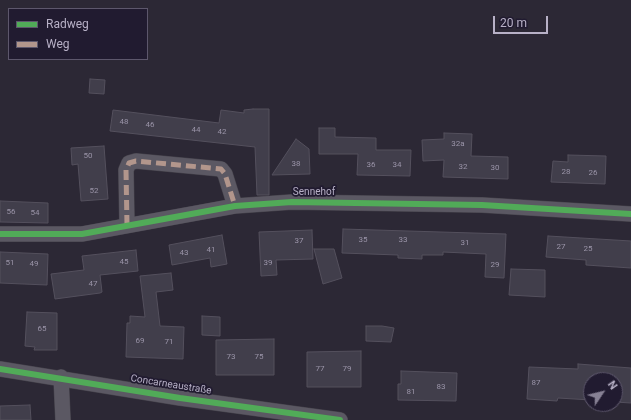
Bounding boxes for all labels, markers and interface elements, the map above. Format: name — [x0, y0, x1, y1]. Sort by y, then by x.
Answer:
legend — [8, 8, 148, 60]
scale bar — [495, 8, 550, 34]
text: 20 m — [500, 16, 527, 30]
text: Radweg — [46, 17, 89, 31]
text: Weg — [46, 37, 70, 51]
house number: 48 — [120, 117, 128, 127]
house number: 46 — [146, 120, 154, 130]
house number: 44 — [192, 125, 200, 135]
house number: 42 — [218, 127, 226, 137]
house number: 32a — [451, 139, 465, 149]
house number: 50 — [84, 151, 92, 161]
house number: 38 — [292, 159, 300, 169]
house number: 36 — [367, 160, 375, 170]
house number: 34 — [393, 160, 401, 170]
house number: 32 — [459, 162, 467, 172]
house number: 30 — [491, 163, 499, 173]
house number: 28 — [562, 167, 570, 177]
house number: 26 — [589, 168, 597, 178]
house number: 52 — [90, 186, 98, 196]
street label: Sennehof — [293, 186, 335, 198]
house number: 56 — [7, 207, 15, 217]
house number: 54 — [31, 208, 39, 218]
house number: 35 — [359, 235, 367, 245]
house number: 33 — [399, 235, 407, 245]
house number: 37 — [295, 236, 303, 246]
house number: 31 — [461, 238, 469, 248]
house number: 27 — [557, 242, 565, 252]
house number: 25 — [584, 244, 592, 254]
house number: 41 — [207, 245, 215, 255]
house number: 43 — [180, 248, 188, 258]
house number: 45 — [120, 257, 128, 267]
house number: 51 — [6, 258, 14, 268]
house number: 39 — [264, 258, 272, 268]
house number: 49 — [30, 259, 38, 269]
house number: 29 — [491, 260, 499, 270]
house number: 47 — [89, 279, 97, 289]
house number: 65 — [38, 324, 46, 334]
house number: 69 — [136, 336, 144, 346]
house number: 71 — [165, 337, 173, 347]
house number: 73 — [227, 352, 235, 362]
house number: 75 — [255, 352, 263, 362]
house number: 77 — [316, 364, 324, 374]
house number: 79 — [343, 364, 351, 374]
north arrow — [583, 372, 623, 412]
street label: Concarneaustraße — [130, 373, 212, 397]
house number: 87 — [532, 378, 540, 388]
text: N — [605, 378, 620, 392]
house number: 83 — [437, 382, 445, 392]
house number: 81 — [407, 387, 415, 397]

